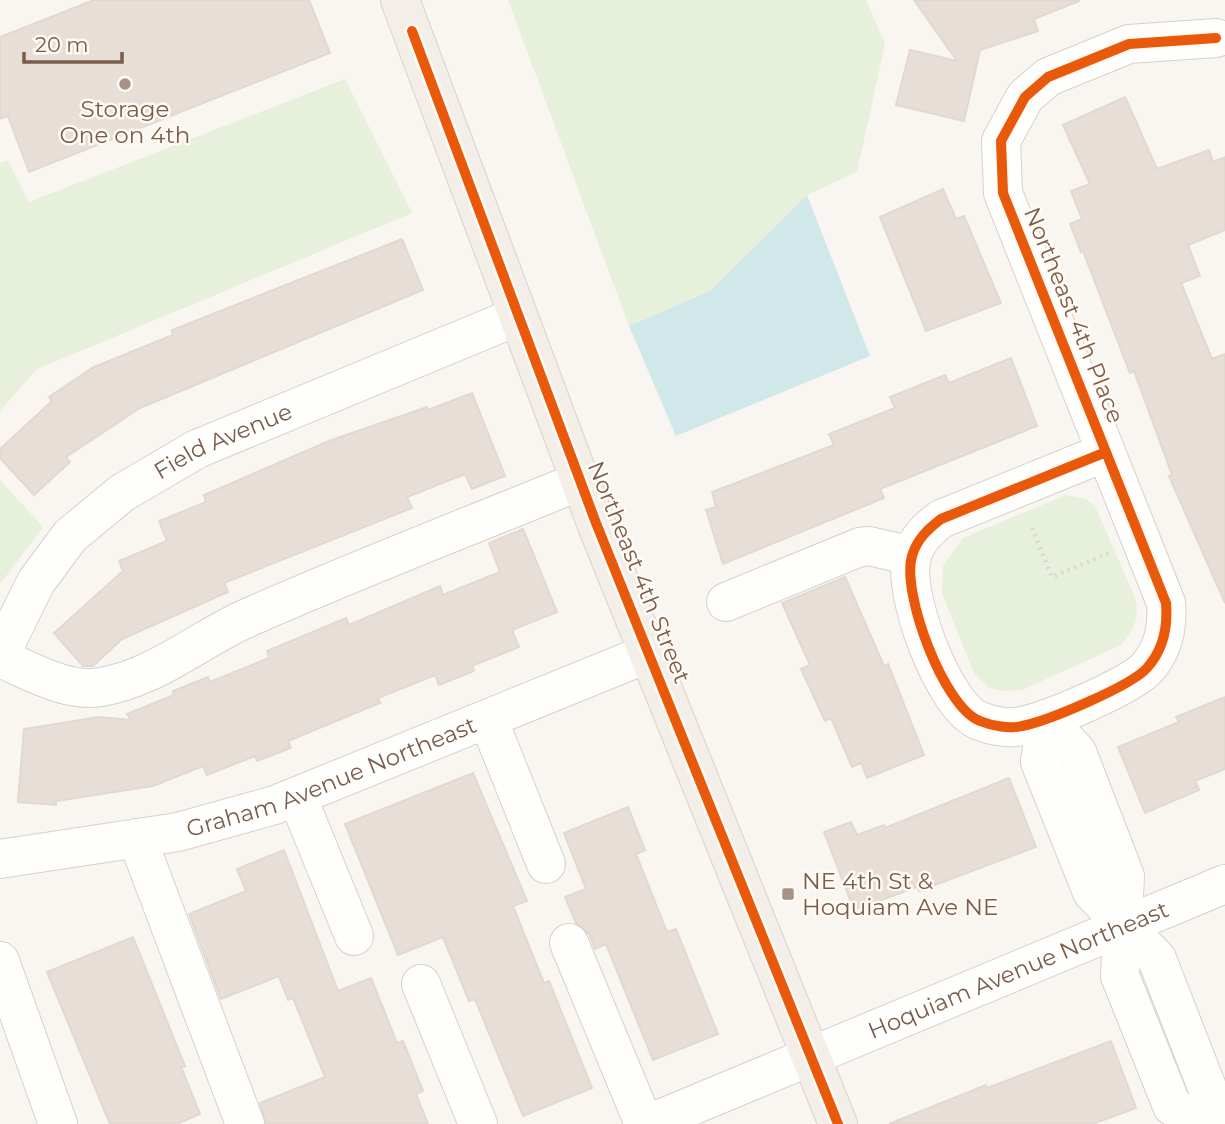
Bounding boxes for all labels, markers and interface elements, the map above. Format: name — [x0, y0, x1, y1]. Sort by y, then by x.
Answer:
scale bar — [24, 21, 122, 65]
text: 20 m — [35, 32, 89, 57]
marker: Storage One on 4th — [117, 76, 133, 92]
place label: Storage One on 4th — [60, 95, 190, 149]
street label: Northeast 4th Place — [1018, 203, 1130, 427]
street label: Field Avenue — [149, 397, 296, 485]
street label: Northeast 4th Street — [582, 457, 696, 687]
street label: Graham Avenue Northeast — [183, 711, 480, 843]
place label: NE 4th St & Hoquiam Ave NE — [802, 867, 998, 921]
marker: NE 4th St & Hoquiam Ave NE — [780, 886, 796, 902]
street label: Hoquiam Avenue Northeast — [864, 895, 1173, 1045]

